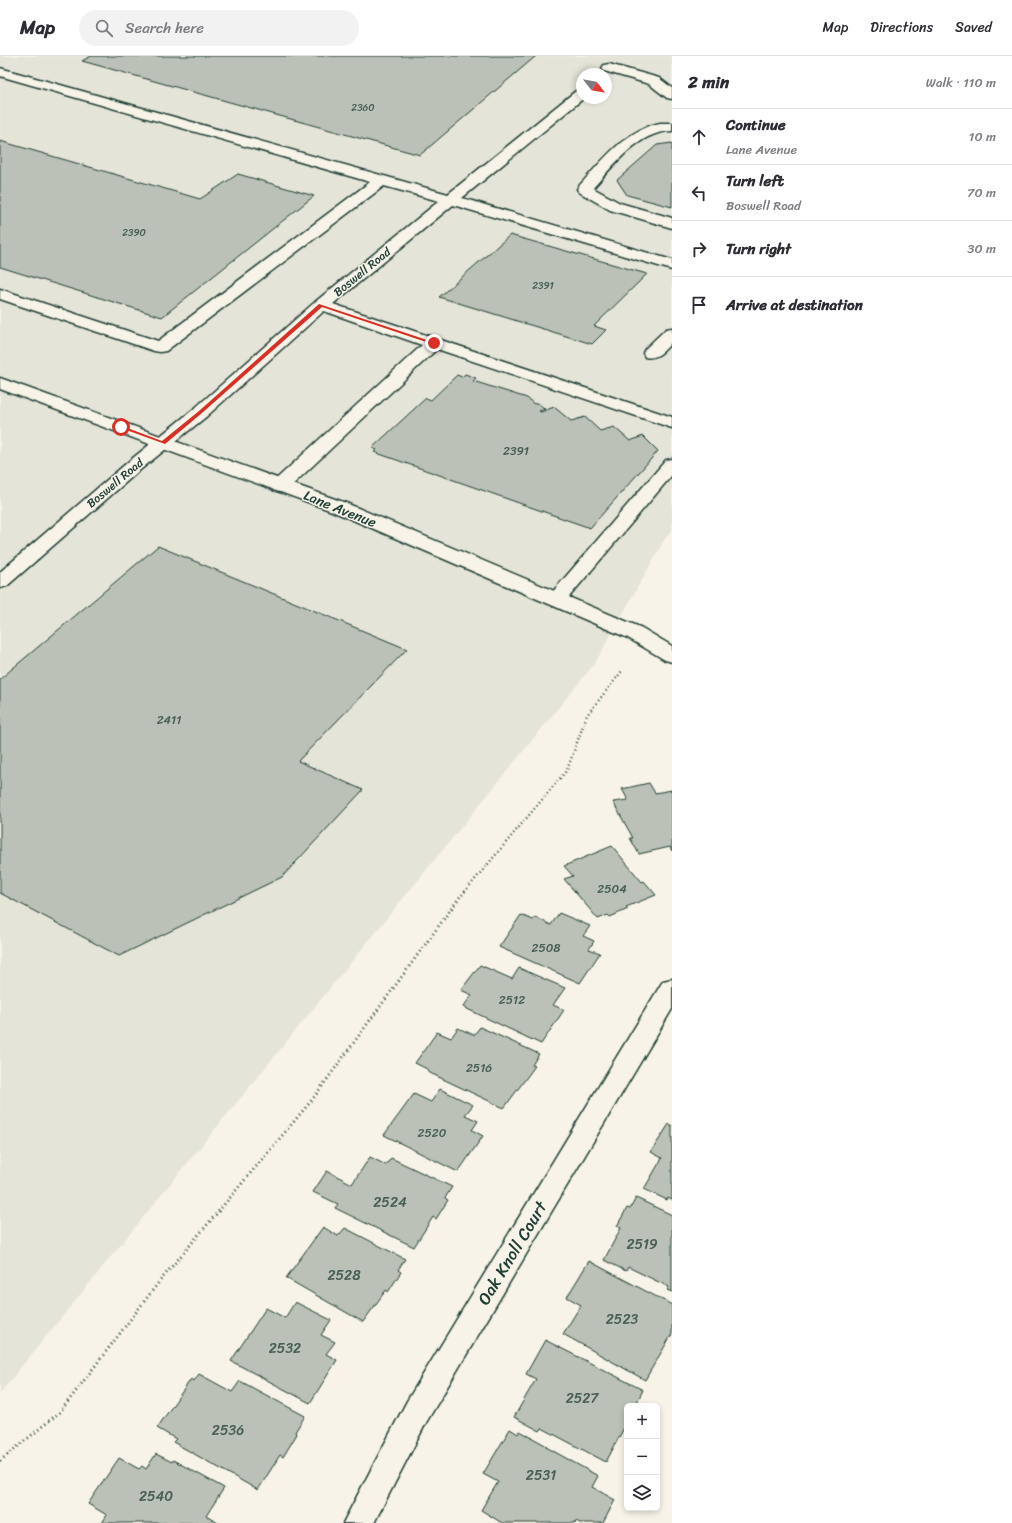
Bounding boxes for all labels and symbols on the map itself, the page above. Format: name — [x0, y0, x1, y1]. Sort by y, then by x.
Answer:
north arrow — [576, 68, 612, 104]
house number: 2360 — [351, 99, 375, 117]
house number: 2390 — [122, 224, 146, 242]
street label: Boswell Road — [328, 241, 396, 302]
house number: 2391 — [532, 277, 554, 295]
route end — [425, 334, 443, 352]
route start — [112, 418, 130, 436]
house number: 2391 — [503, 440, 529, 462]
street label: Boswell Road — [81, 452, 149, 514]
street label: Lane Avenue — [300, 483, 380, 535]
house number: 2411 — [157, 709, 181, 731]
house number: 2504 — [597, 878, 627, 900]
house number: 2508 — [531, 937, 561, 959]
house number: 2512 — [499, 989, 525, 1011]
house number: 2516 — [466, 1057, 492, 1079]
house number: 2520 — [418, 1122, 447, 1144]
house number: 2524 — [373, 1190, 407, 1215]
street label: Oak Knoll Court — [469, 1194, 556, 1311]
house number: 2519 — [626, 1232, 658, 1257]
house number: 2528 — [327, 1263, 361, 1288]
house number: 2523 — [606, 1307, 639, 1332]
house number: 2532 — [269, 1336, 301, 1361]
house number: 2527 — [566, 1386, 599, 1411]
house number: 2536 — [212, 1418, 244, 1443]
house number: 2531 — [526, 1463, 556, 1488]
house number: 2540 — [139, 1484, 173, 1509]

